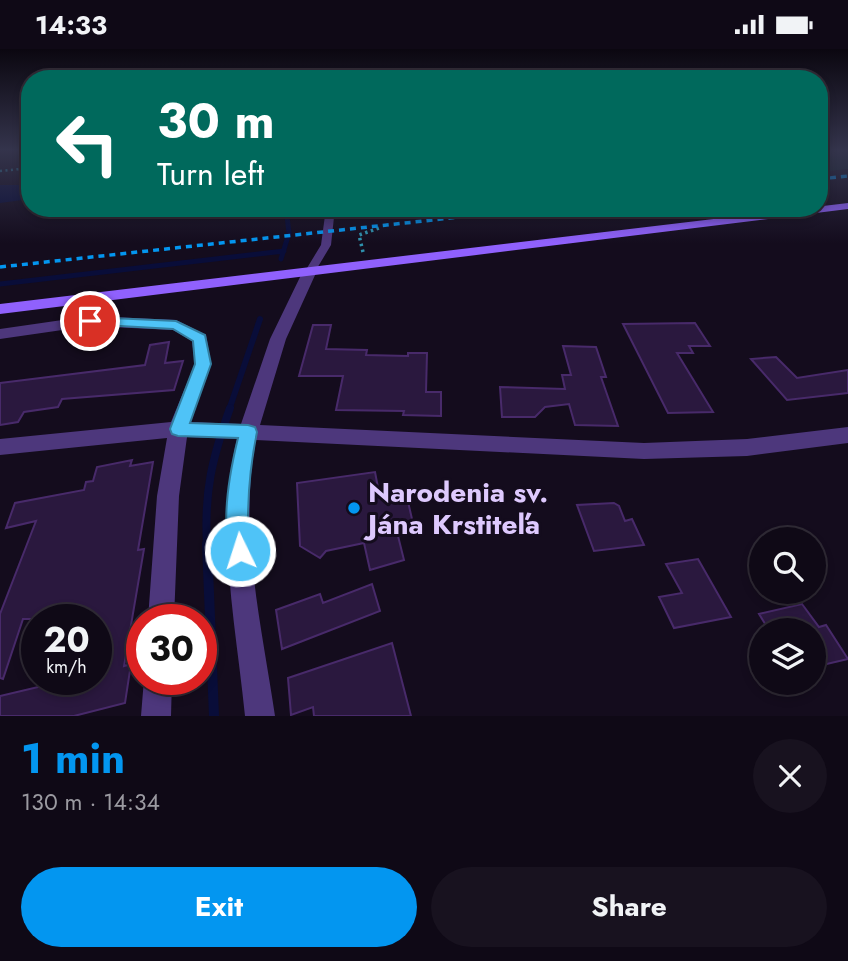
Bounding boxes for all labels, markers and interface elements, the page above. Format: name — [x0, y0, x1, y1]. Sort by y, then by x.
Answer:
text: 14:33 — [35, 6, 107, 44]
text: 30 m — [157, 86, 275, 156]
icon: left — [42, 98, 133, 189]
text: Turn left — [157, 151, 264, 197]
pin — [60, 291, 120, 351]
icon: arrive — [71, 302, 109, 340]
place label: Narodenia sv. Jána Krstiteľa — [363, 472, 548, 545]
marker: Narodenia sv. Jána Krstiteľa — [346, 500, 362, 516]
position arrow — [203, 514, 277, 588]
map controls — [749, 527, 826, 695]
button: search — [749, 527, 826, 604]
speed limit sign: 30 — [126, 604, 217, 695]
text: 20 — [43, 615, 90, 665]
button: layers — [749, 618, 826, 695]
text: km/h — [46, 654, 87, 680]
text: 1 min — [21, 728, 125, 789]
button: close — [753, 739, 827, 813]
text: 130 m · 14:34 — [21, 785, 160, 819]
button: Exit — [21, 867, 417, 947]
button: Share — [431, 867, 827, 947]

